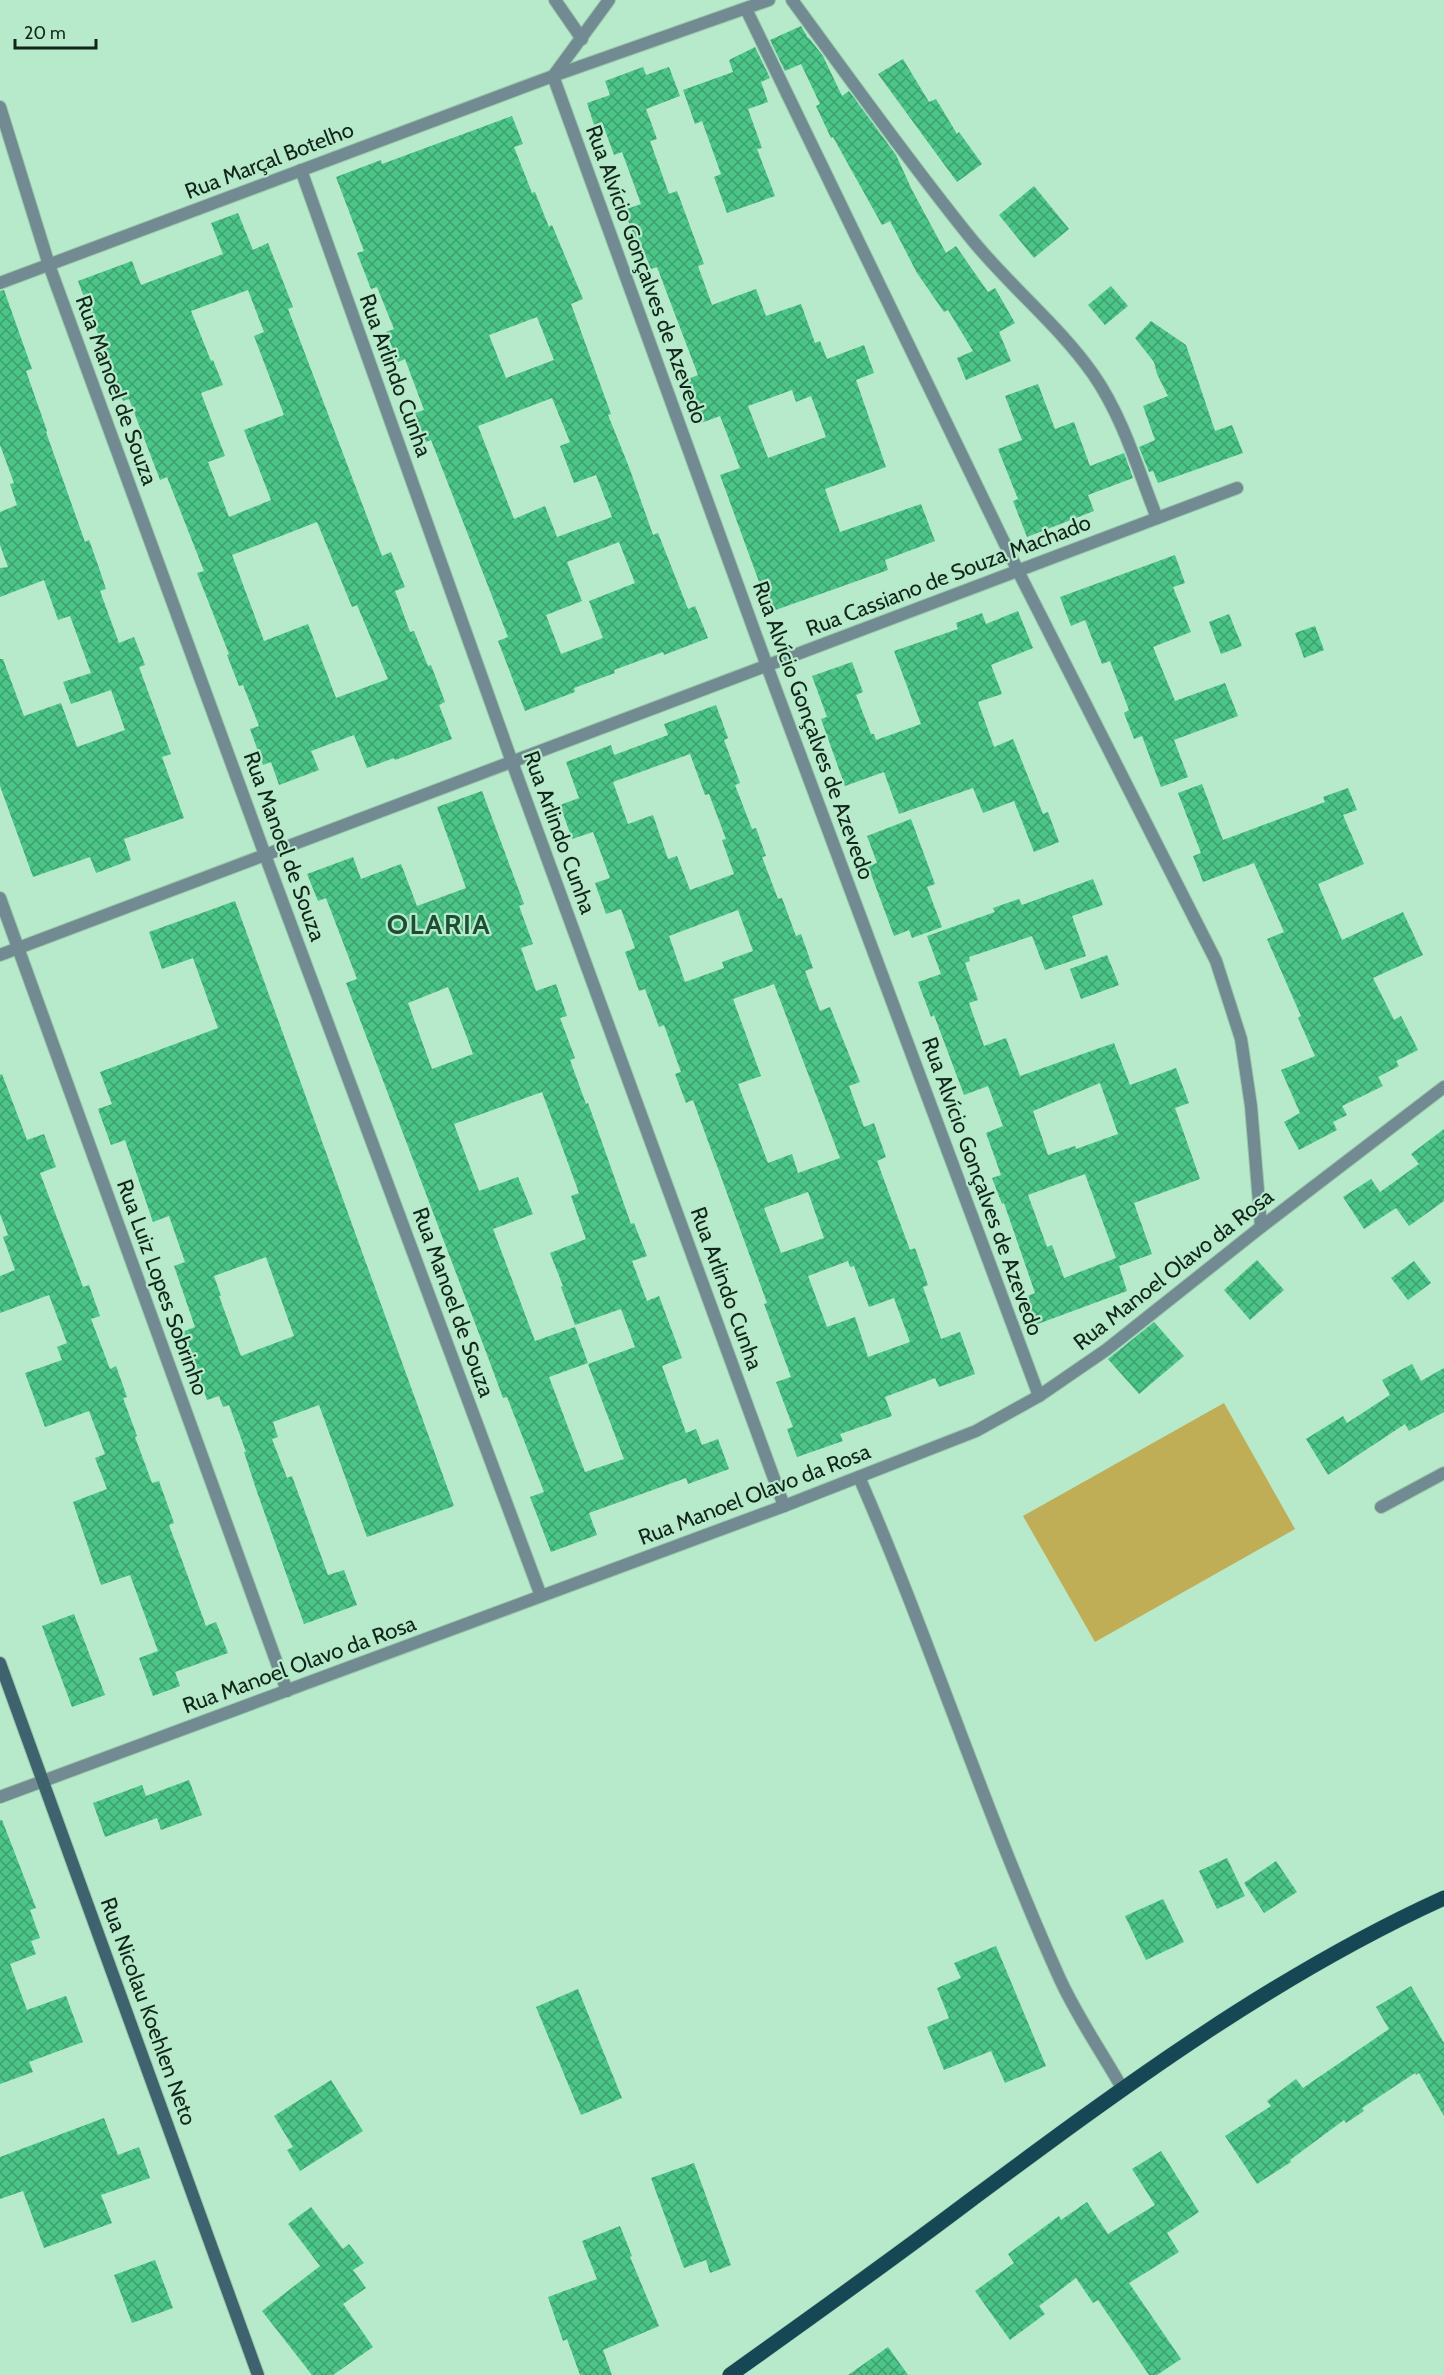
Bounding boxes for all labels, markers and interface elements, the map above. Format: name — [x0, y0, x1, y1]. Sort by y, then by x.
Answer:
scale bar — [15, 12, 96, 50]
text: 20 m — [24, 22, 66, 44]
street label: Rua Marçal Botelho — [181, 116, 357, 205]
street label: Rua Alvício Gonçalves de Azevedo — [580, 121, 713, 427]
street label: Rua Arlindo Cunha — [354, 290, 438, 461]
street label: Rua Manoel de Souza — [70, 292, 164, 489]
street label: Rua Cassiano de Souza Machado — [802, 509, 1094, 642]
street label: Rua Alvício Gonçalves de Azevedo — [747, 577, 880, 883]
street label: Rua Arlindo Cunha — [518, 747, 602, 918]
street label: Rua Manoel de Souza — [238, 748, 332, 945]
district label: OLARIA — [387, 907, 491, 941]
street label: Rua Alvício Gonçalves de Azevedo — [916, 1033, 1049, 1339]
street label: Rua Luiz Lopes Sobrinho — [111, 1175, 214, 1399]
street label: Rua Manoel Olavo da Rosa — [1068, 1183, 1279, 1356]
street label: Rua Arlindo Cunha — [685, 1203, 769, 1374]
street label: Rua Manoel de Souza — [407, 1204, 501, 1401]
street label: Rua Manoel Olavo da Rosa — [634, 1438, 874, 1551]
street label: Rua Manoel Olavo da Rosa — [179, 1610, 420, 1719]
street label: Rua Nicolau Koehlen Neto — [95, 1893, 202, 2129]

